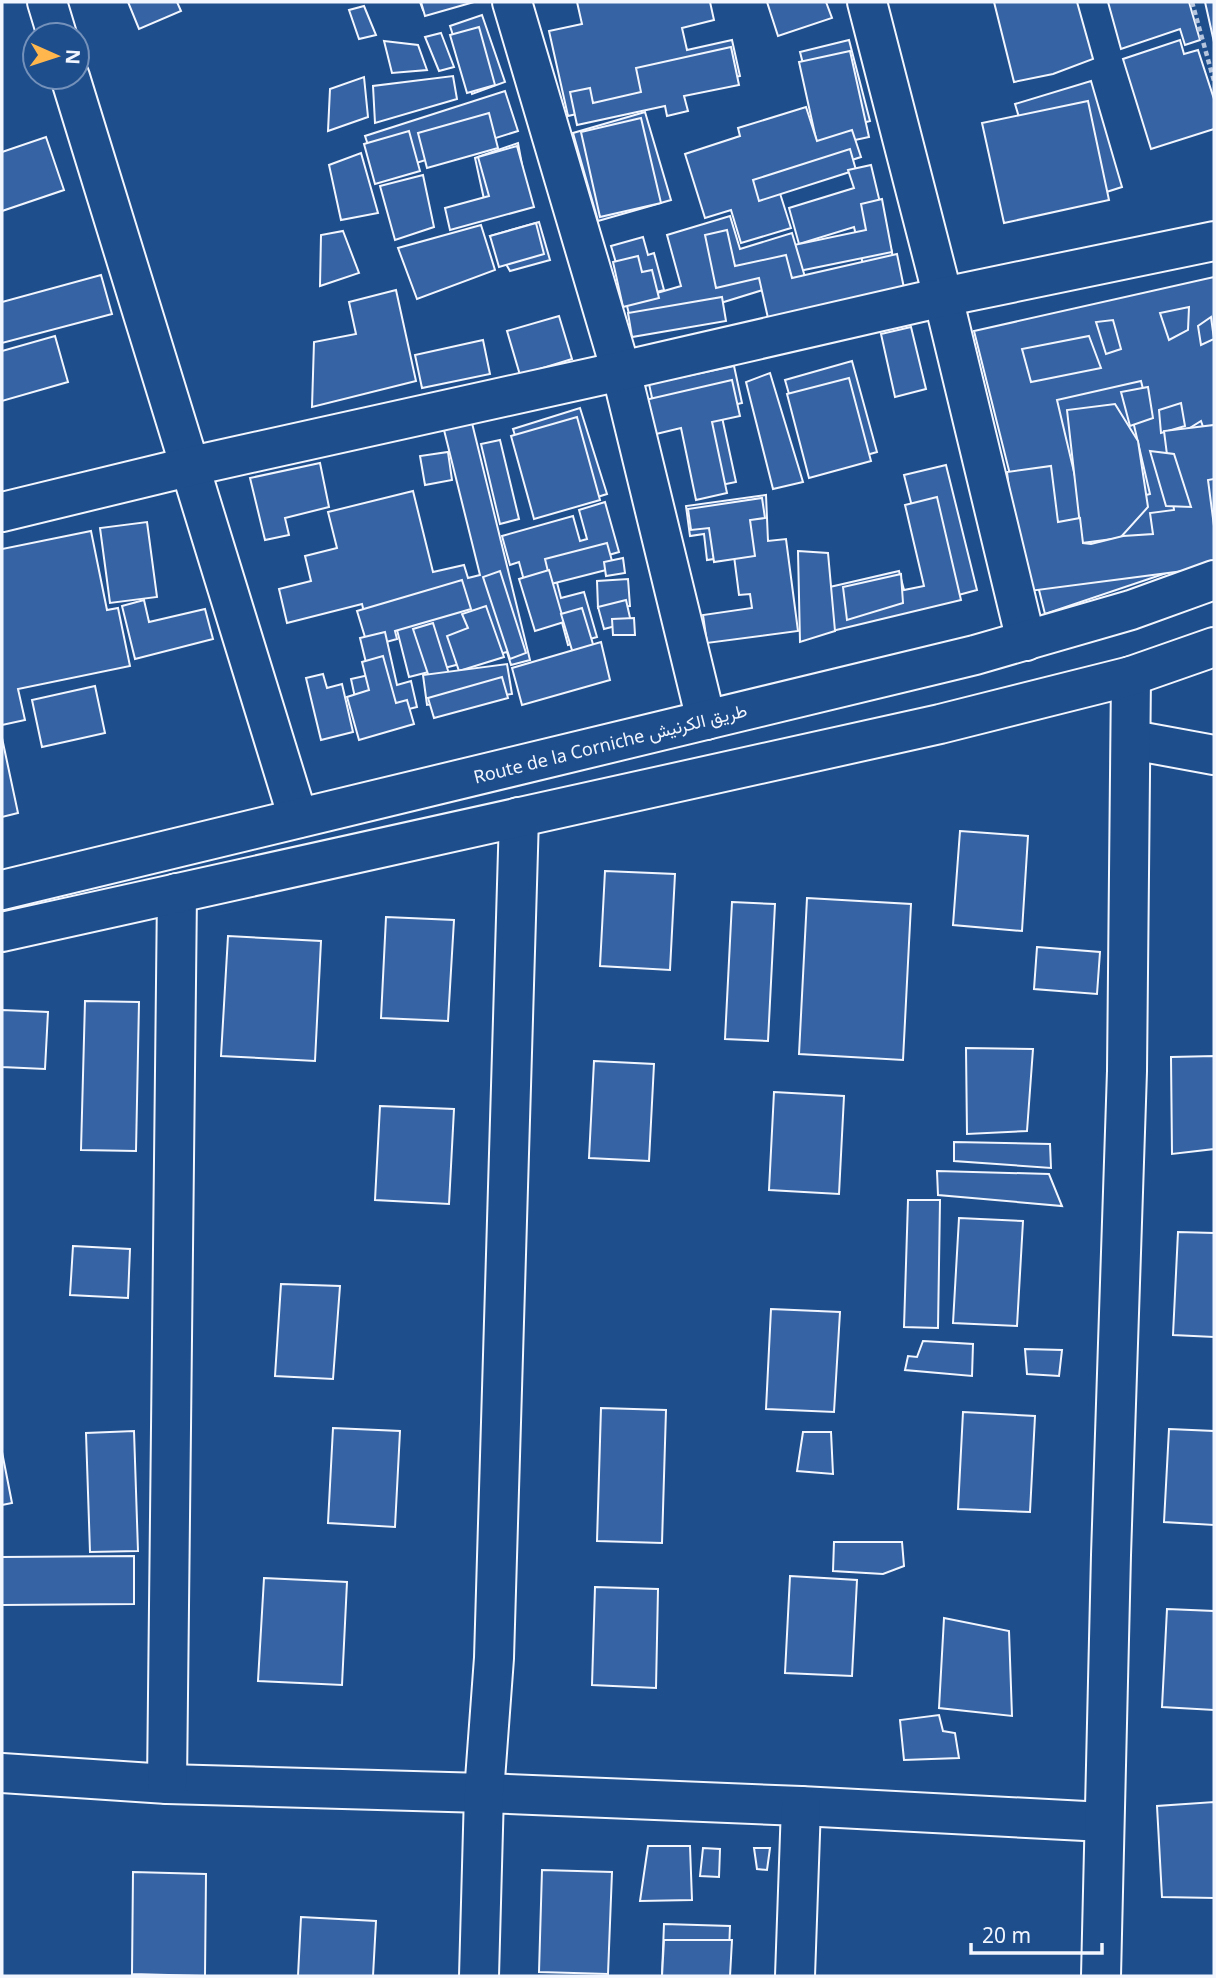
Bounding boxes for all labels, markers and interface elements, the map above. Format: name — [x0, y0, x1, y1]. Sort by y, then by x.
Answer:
north arrow — [21, 21, 91, 91]
text: N — [60, 48, 86, 65]
street label: Route de la Corniche طريق الكرنيش — [471, 697, 749, 789]
scale bar — [971, 1912, 1102, 1956]
text: 20 m — [982, 1921, 1031, 1949]

